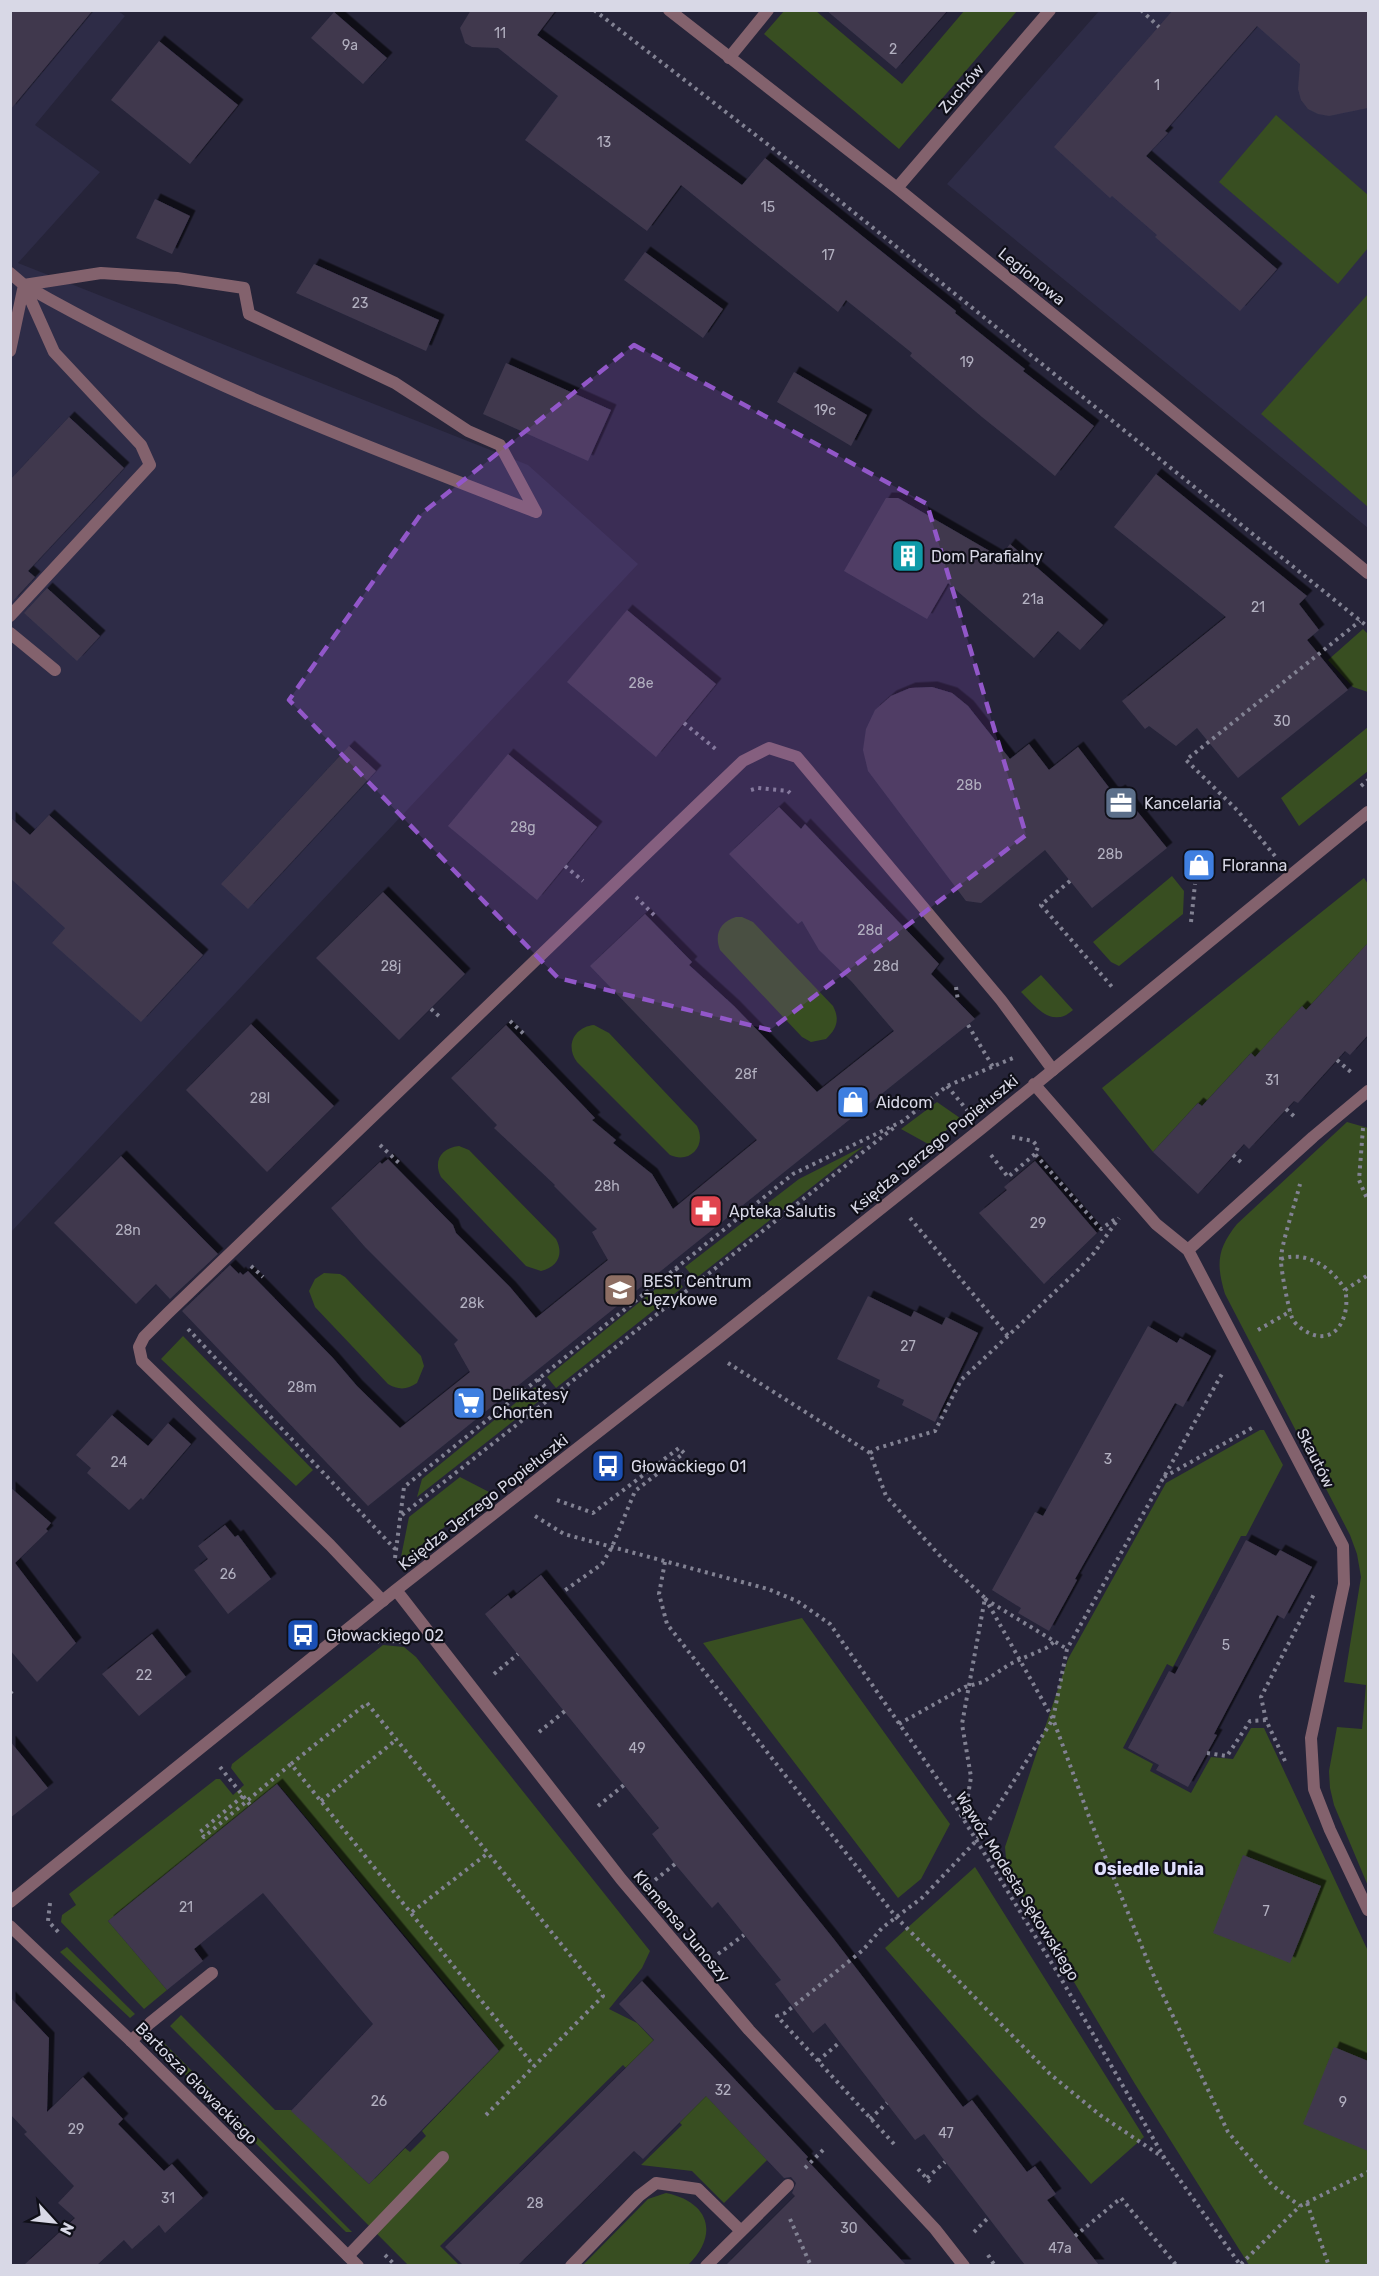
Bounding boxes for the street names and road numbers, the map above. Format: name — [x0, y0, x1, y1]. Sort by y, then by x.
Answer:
street label: Zuchów — [935, 60, 988, 117]
street label: Legionowa — [994, 244, 1069, 309]
street label: Księdza Jerzego Popiełuszki — [847, 1071, 1022, 1219]
street label: Skautów — [1292, 1425, 1339, 1491]
street label: Księdza Jerzego Popiełuszki — [395, 1430, 572, 1575]
street label: Wąwóz Modesta Sękowskiego — [951, 1788, 1084, 1985]
street label: Klemensa Junoszy — [629, 1867, 734, 1986]
street label: Bartosza Głowackiego — [132, 2018, 262, 2148]

